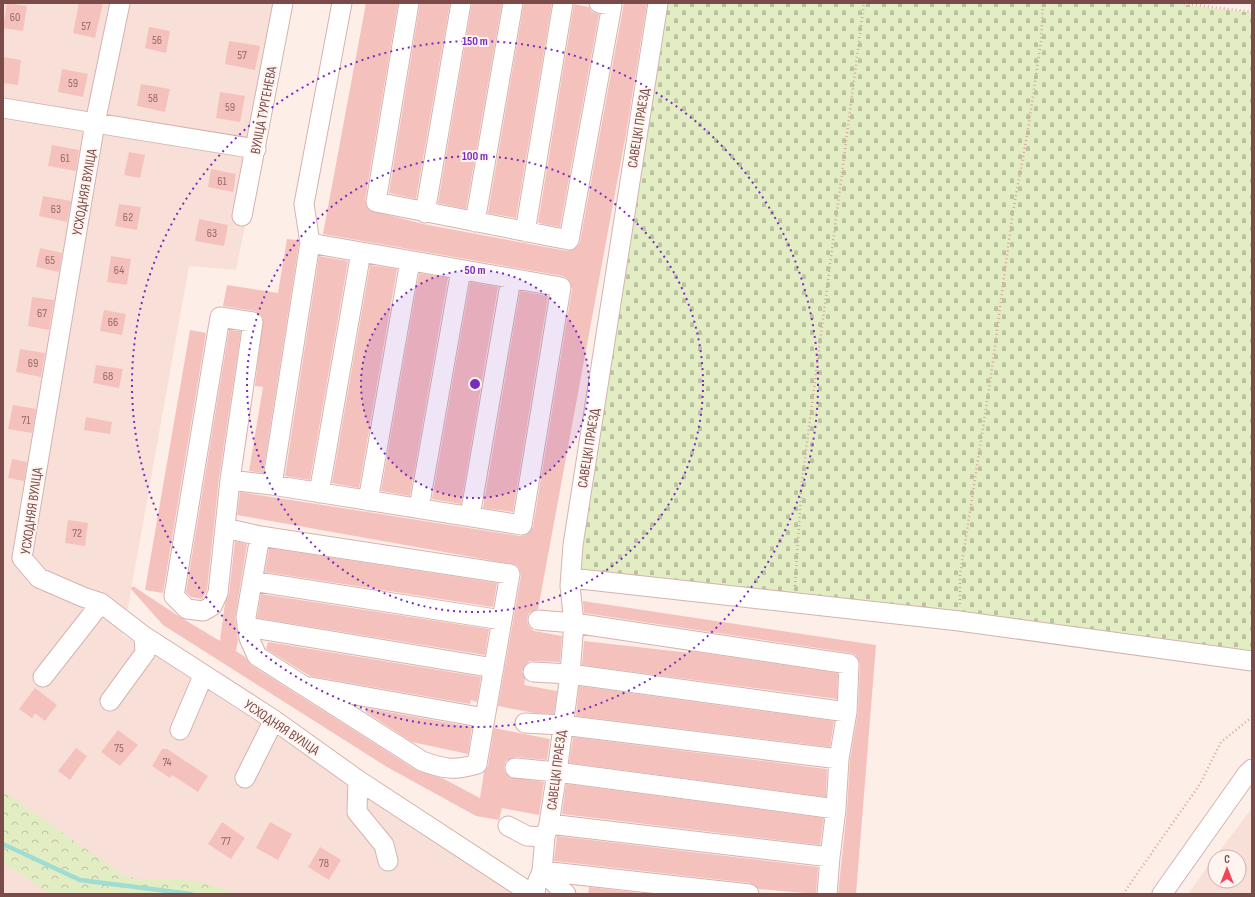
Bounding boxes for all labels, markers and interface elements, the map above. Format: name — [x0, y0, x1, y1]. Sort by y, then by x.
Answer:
house number: 60 — [10, 10, 20, 25]
house number: 57 — [81, 19, 91, 34]
house number: 56 — [152, 33, 162, 48]
text: 150 m — [462, 34, 488, 49]
house number: 57 — [237, 48, 247, 63]
street label: ВУЛІЦА ТУРГЕНЕВА — [247, 64, 281, 155]
house number: 59 — [68, 76, 78, 91]
street label: САВЕЦКІ ПРАЕЗД — [624, 87, 653, 169]
house number: 58 — [148, 91, 158, 106]
house number: 59 — [225, 100, 235, 115]
street label: УСХОДНЯЯ ВУЛІЦА — [69, 147, 101, 237]
text: 100 m — [462, 149, 488, 164]
house number: 61 — [60, 151, 71, 166]
house number: 61 — [217, 174, 228, 189]
house number: 63 — [51, 202, 61, 217]
house number: 62 — [123, 210, 133, 225]
house number: 63 — [207, 226, 217, 241]
house number: 65 — [45, 253, 55, 268]
house number: 64 — [114, 263, 124, 278]
text: 50 m — [465, 263, 485, 278]
house number: 67 — [37, 306, 47, 321]
house number: 66 — [108, 315, 118, 330]
house number: 69 — [28, 356, 38, 371]
house number: 68 — [103, 369, 113, 384]
centre of rings — [468, 377, 482, 391]
street label: САВЕЦКІ ПРАЕЗД — [574, 407, 603, 489]
house number: 71 — [21, 413, 31, 428]
street label: УСХОДНЯЯ ВУЛІЦА — [17, 466, 46, 556]
house number: 72 — [72, 526, 82, 541]
street label: УСХОДНЯЯ ВУЛІЦА — [241, 696, 324, 759]
street label: САВЕЦКІ ПРАЕЗД — [543, 729, 570, 811]
house number: 75 — [114, 741, 124, 756]
house number: 74 — [162, 755, 172, 770]
house number: 77 — [221, 834, 231, 849]
north arrow — [1207, 849, 1247, 889]
text: С — [1224, 853, 1230, 866]
house number: 78 — [319, 856, 329, 871]

